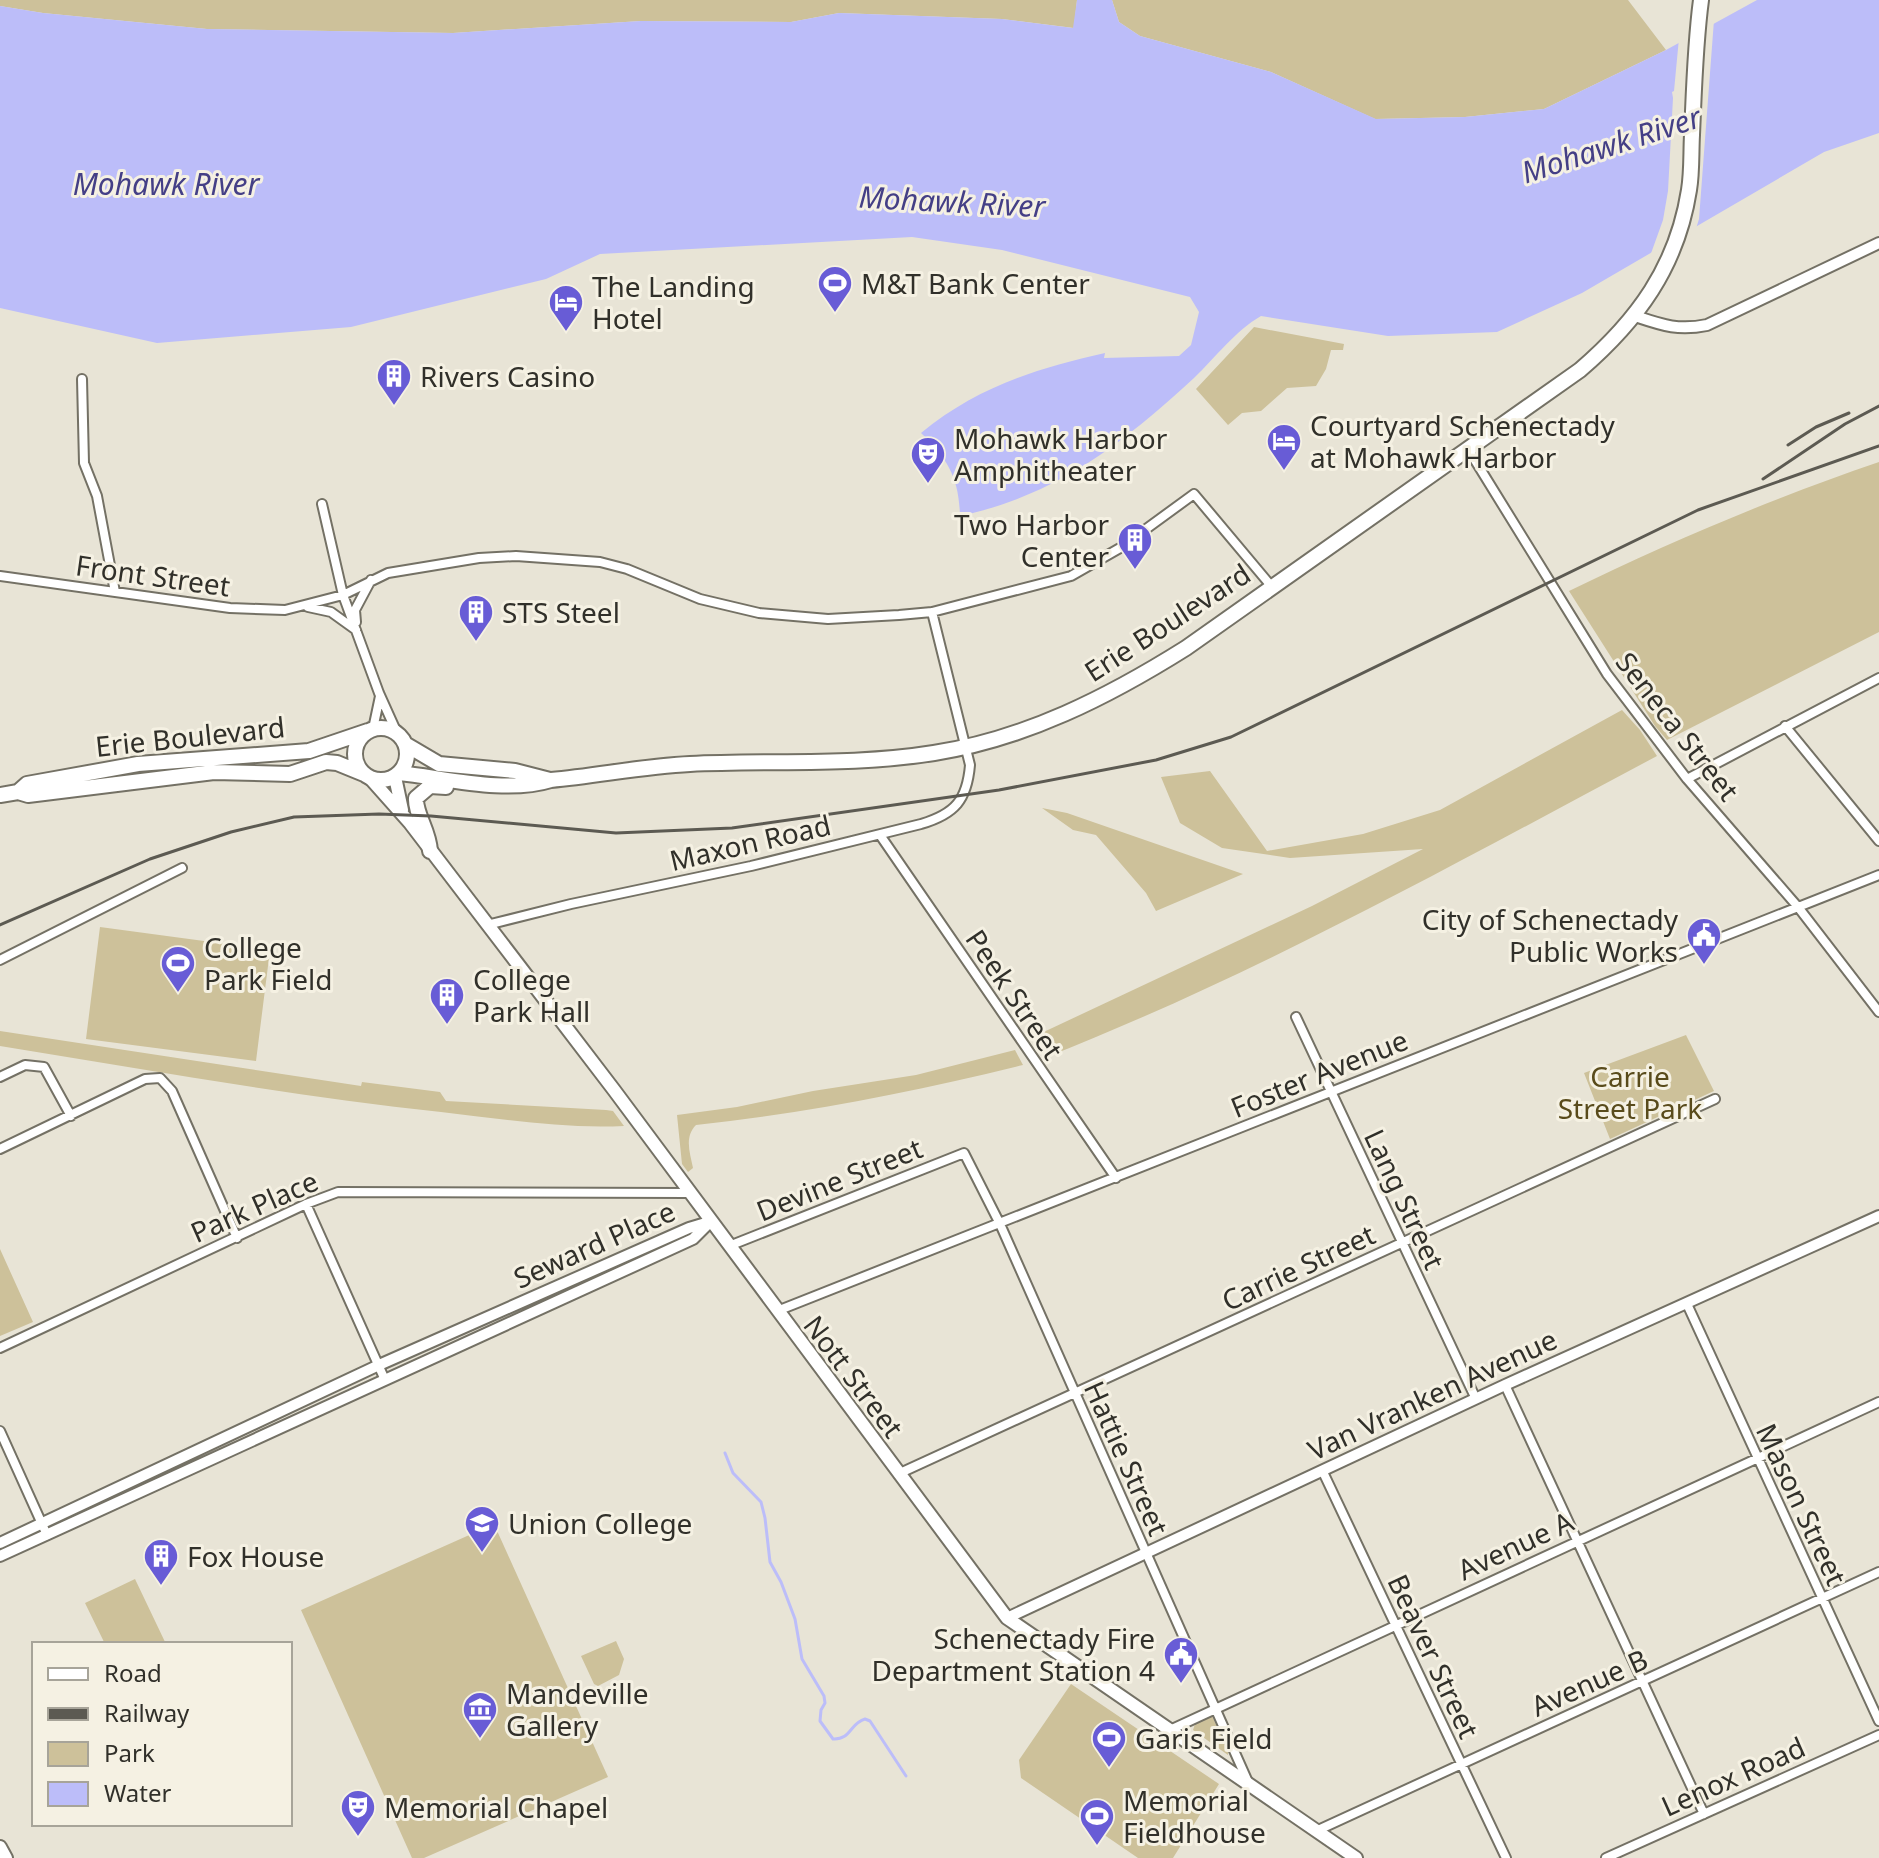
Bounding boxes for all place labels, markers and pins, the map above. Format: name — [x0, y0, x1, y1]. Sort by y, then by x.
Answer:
sports icon: M&T Bank Center — [816, 264, 854, 314]
place label: M&T Bank Center — [861, 264, 1090, 302]
place label: The Landing Hotel — [592, 267, 755, 337]
hotel icon: The Landing Hotel — [547, 283, 585, 333]
building icon: Rivers Casino — [375, 357, 413, 407]
place label: Rivers Casino — [420, 357, 595, 395]
place label: Courtyard Schenectady at Mohawk Harbor — [1310, 406, 1616, 476]
place label: Mohawk Harbor Amphitheater — [954, 419, 1168, 489]
hotel icon: Courtyard Schenectady at Mohawk Harbor — [1265, 422, 1303, 472]
theatre icon: Mohawk Harbor Amphitheater — [909, 435, 947, 485]
place label: Two Harbor Center — [954, 505, 1109, 575]
building icon: Two Harbor Center — [1116, 521, 1154, 571]
building icon: STS Steel — [457, 593, 495, 643]
place label: STS Steel — [502, 593, 620, 631]
place label: City of Schenectady Public Works — [1422, 900, 1679, 970]
public building icon: City of Schenectady Public Works — [1685, 916, 1723, 966]
place label: College Park Field — [204, 928, 332, 998]
sports icon: College Park Field — [159, 944, 197, 994]
place label: College Park Hall — [473, 960, 590, 1030]
building icon: College Park Hall — [428, 976, 466, 1026]
school or university icon: Union College — [463, 1504, 501, 1554]
place label: Union College — [508, 1504, 692, 1542]
building icon: Fox House — [142, 1537, 180, 1587]
place label: Fox House — [187, 1537, 324, 1575]
place label: Schenectady Fire Department Station 4 — [871, 1619, 1155, 1689]
public building icon: Schenectady Fire Department Station 4 — [1162, 1635, 1200, 1685]
place label: Mandeville Gallery — [506, 1674, 649, 1744]
museum icon: Mandeville Gallery — [461, 1690, 499, 1740]
sports icon: Garis Field — [1090, 1719, 1128, 1769]
place label: Garis Field — [1135, 1719, 1273, 1757]
place label: Memorial Fieldhouse — [1123, 1781, 1266, 1851]
theatre icon: Memorial Chapel — [339, 1788, 377, 1838]
place label: Memorial Chapel — [384, 1788, 608, 1826]
sports icon: Memorial Fieldhouse — [1078, 1797, 1116, 1847]

